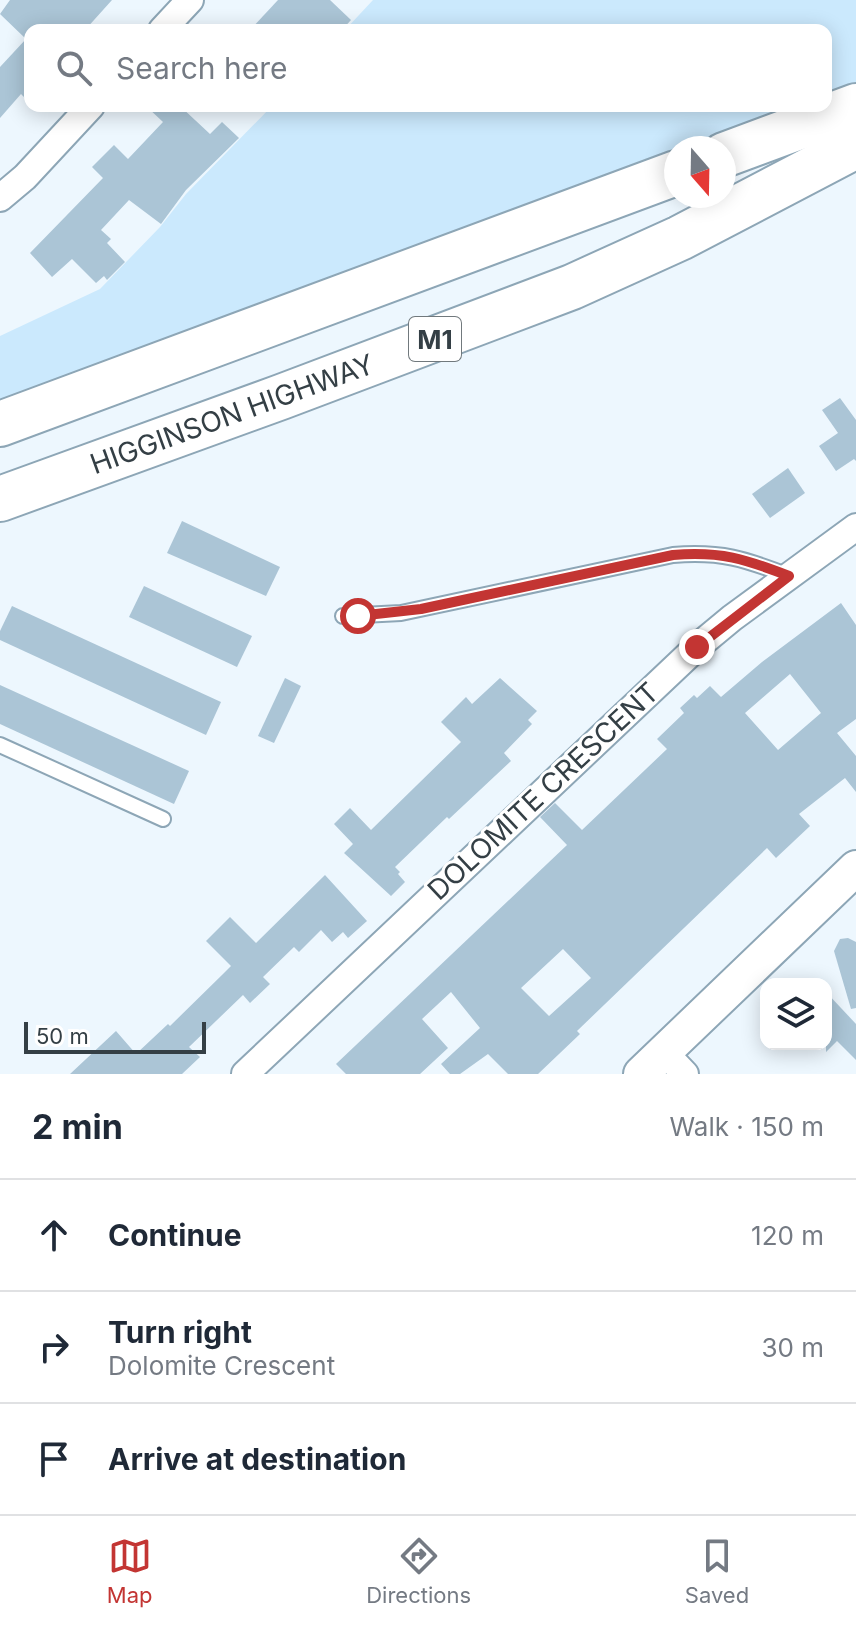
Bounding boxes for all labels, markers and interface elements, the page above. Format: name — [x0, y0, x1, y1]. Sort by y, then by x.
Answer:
search box — [24, 24, 832, 112]
icon: search — [52, 46, 96, 90]
text: Search here — [116, 50, 288, 86]
north arrow — [664, 136, 736, 208]
road number: M1 — [409, 317, 461, 361]
street label: HIGGINSON HIGHWAY — [86, 347, 378, 481]
route start — [340, 598, 376, 634]
route end — [679, 629, 715, 665]
street label: DOLOMITE CRESCENT — [420, 675, 666, 907]
map controls — [760, 978, 832, 1050]
button: layers — [760, 978, 832, 1050]
scale bar — [24, 1018, 206, 1054]
text: 50 m — [36, 1023, 89, 1049]
text: 2 min — [32, 1106, 123, 1147]
text: Walk · 150 m — [670, 1111, 824, 1142]
icon: ahead — [32, 1213, 76, 1257]
text: Continue — [108, 1217, 242, 1253]
text: 120 m — [751, 1220, 824, 1251]
text: Turn right — [108, 1314, 252, 1350]
icon: right — [32, 1325, 76, 1369]
text: 30 m — [761, 1332, 824, 1363]
text: Dolomite Crescent — [108, 1350, 335, 1381]
icon: arrive — [32, 1437, 76, 1481]
text: Arrive at destination — [108, 1441, 406, 1477]
tab: Map — [107, 1534, 153, 1608]
tab: Directions — [366, 1534, 471, 1608]
tab: Saved — [685, 1534, 749, 1608]

